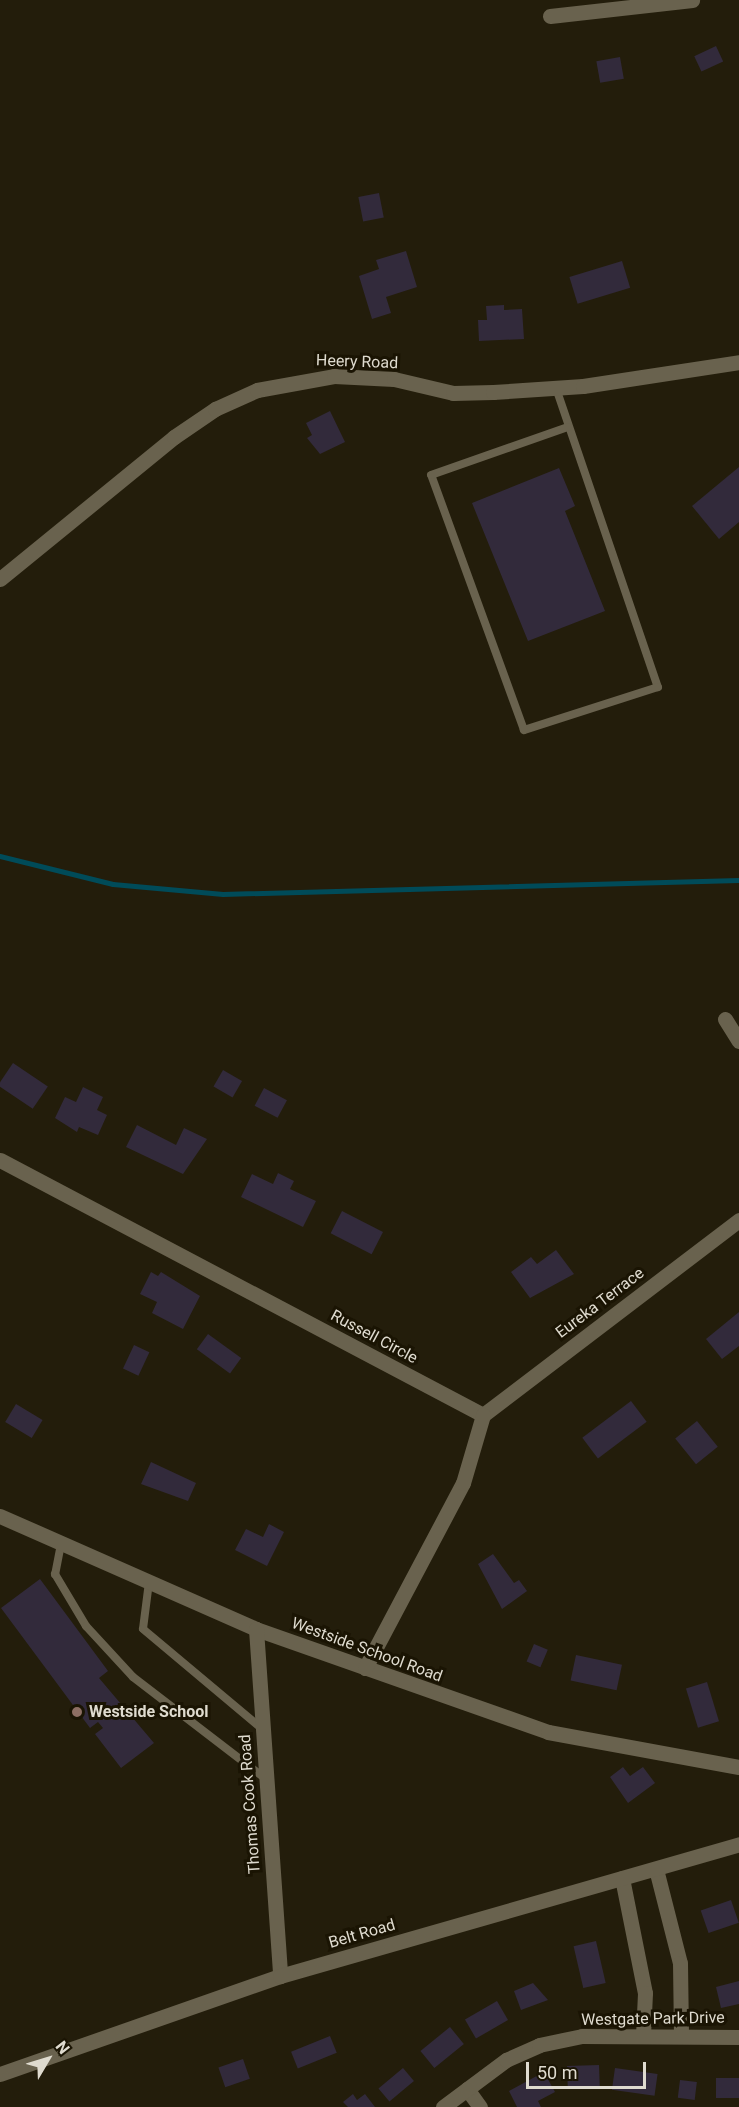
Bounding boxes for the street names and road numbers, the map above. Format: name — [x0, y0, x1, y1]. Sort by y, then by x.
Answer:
street label: Heery Road — [316, 351, 398, 373]
street label: Eureka Terrace — [552, 1264, 648, 1342]
street label: Russell Circle — [327, 1306, 421, 1368]
street label: Westside School Road — [289, 1614, 445, 1686]
street label: Thomas Cook Road — [236, 1734, 264, 1874]
street label: Belt Road — [327, 1915, 397, 1953]
street label: Westgate Park Drive — [581, 2008, 725, 2030]

